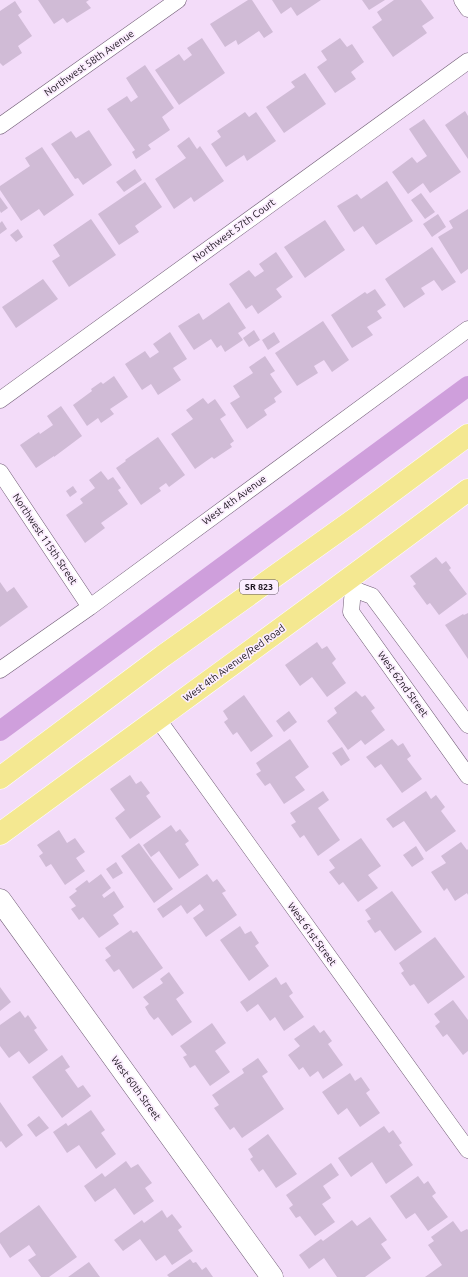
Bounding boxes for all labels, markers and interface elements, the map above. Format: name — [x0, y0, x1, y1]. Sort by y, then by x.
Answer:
street label: Northwest 58th Avenue — [42, 28, 136, 98]
street label: Northwest 57th Court — [191, 196, 277, 264]
street label: West 4th Avenue — [200, 473, 268, 527]
street label: Northwest 115th Street — [11, 492, 80, 586]
road number: SR 823 — [240, 580, 278, 594]
street label: West 4th Avenue/Red Road — [181, 622, 287, 704]
street label: West 62nd Street — [376, 649, 430, 719]
street label: West 61st Street — [286, 900, 339, 968]
street label: West 60th Street — [109, 1054, 163, 1122]

